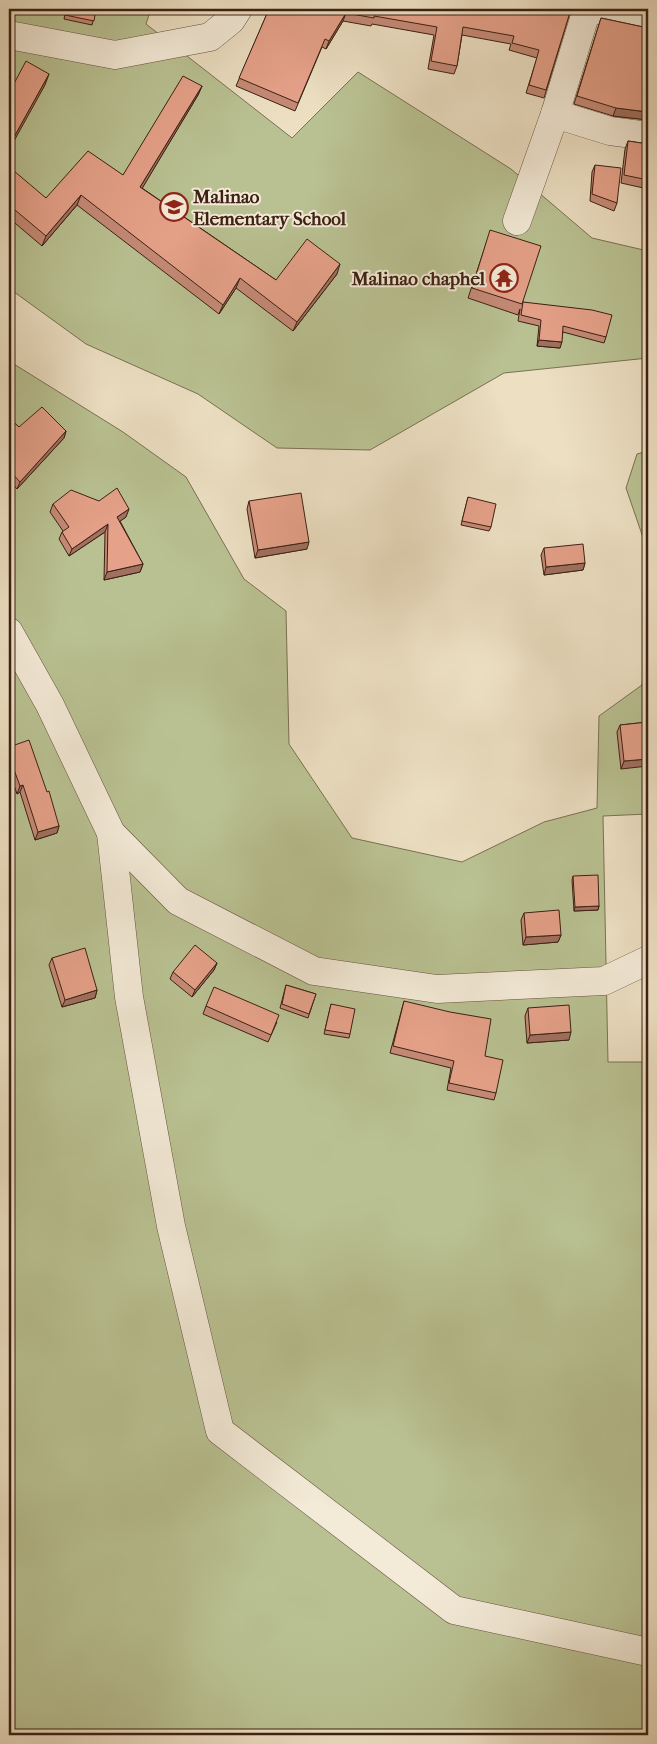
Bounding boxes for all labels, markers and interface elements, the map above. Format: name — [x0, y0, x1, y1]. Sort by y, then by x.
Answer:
place label: Malinao Elementary School — [192, 186, 347, 230]
school or university icon: Malinao Elementary School — [159, 192, 189, 222]
temple icon: Malinao chaphel — [489, 263, 519, 293]
place label: Malinao chaphel — [350, 268, 486, 290]

